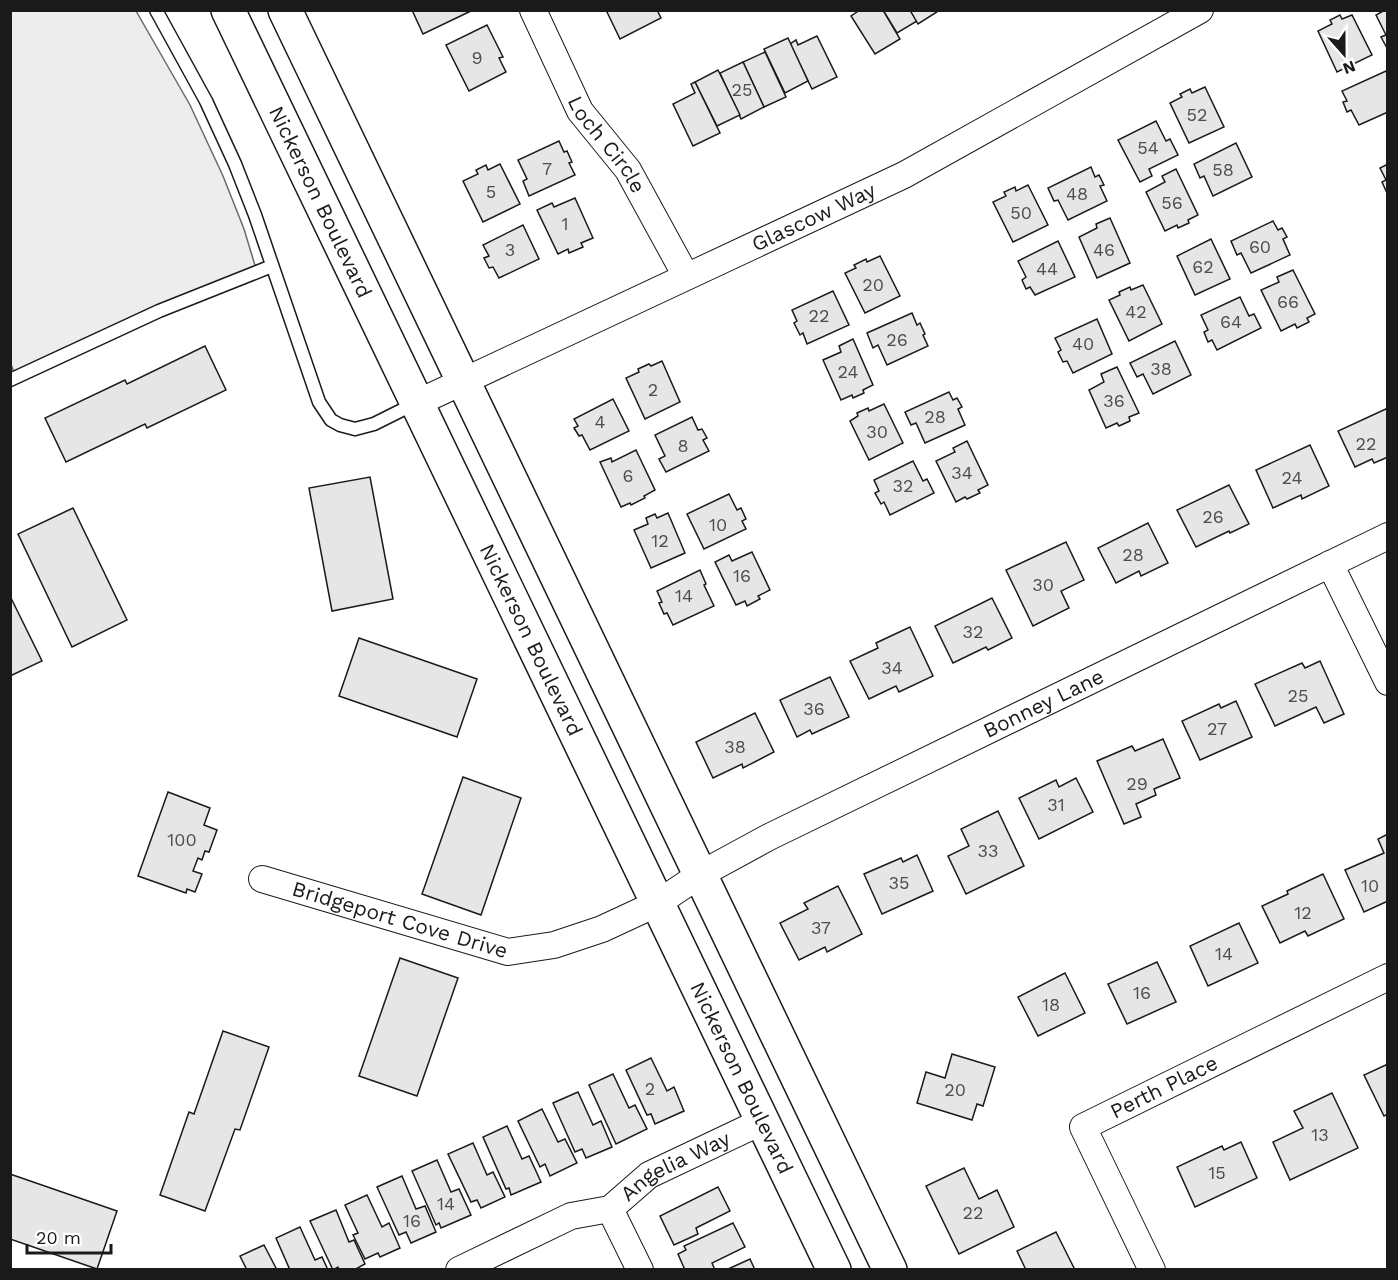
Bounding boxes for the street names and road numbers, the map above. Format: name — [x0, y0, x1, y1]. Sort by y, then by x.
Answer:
street label: Loch Circle — [563, 92, 651, 197]
street label: Nickerson Boulevard — [264, 102, 378, 302]
street label: Glascow Way — [748, 177, 880, 257]
street label: Nickerson Boulevard — [475, 540, 588, 740]
street label: Bonney Lane — [979, 663, 1108, 743]
street label: Bridgeport Cove Drive — [289, 876, 511, 963]
street label: Nickerson Boulevard — [685, 978, 799, 1178]
street label: Perth Place — [1106, 1050, 1222, 1124]
street label: Angelia Way — [615, 1125, 734, 1206]

